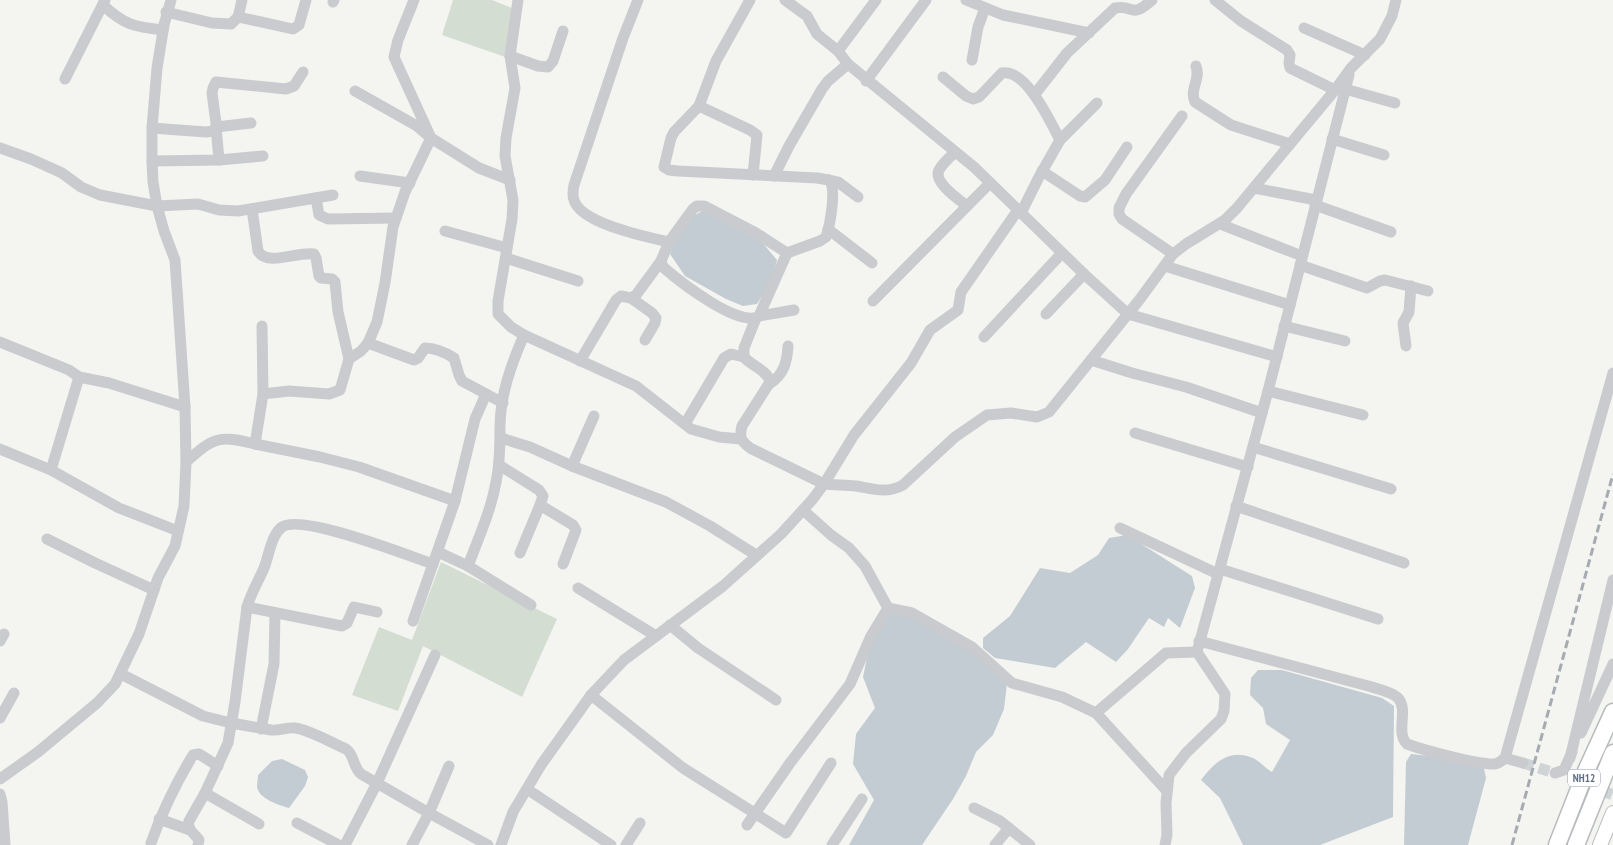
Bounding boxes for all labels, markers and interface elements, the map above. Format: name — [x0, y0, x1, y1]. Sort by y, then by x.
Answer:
road number: NH12 — [1568, 770, 1600, 786]

